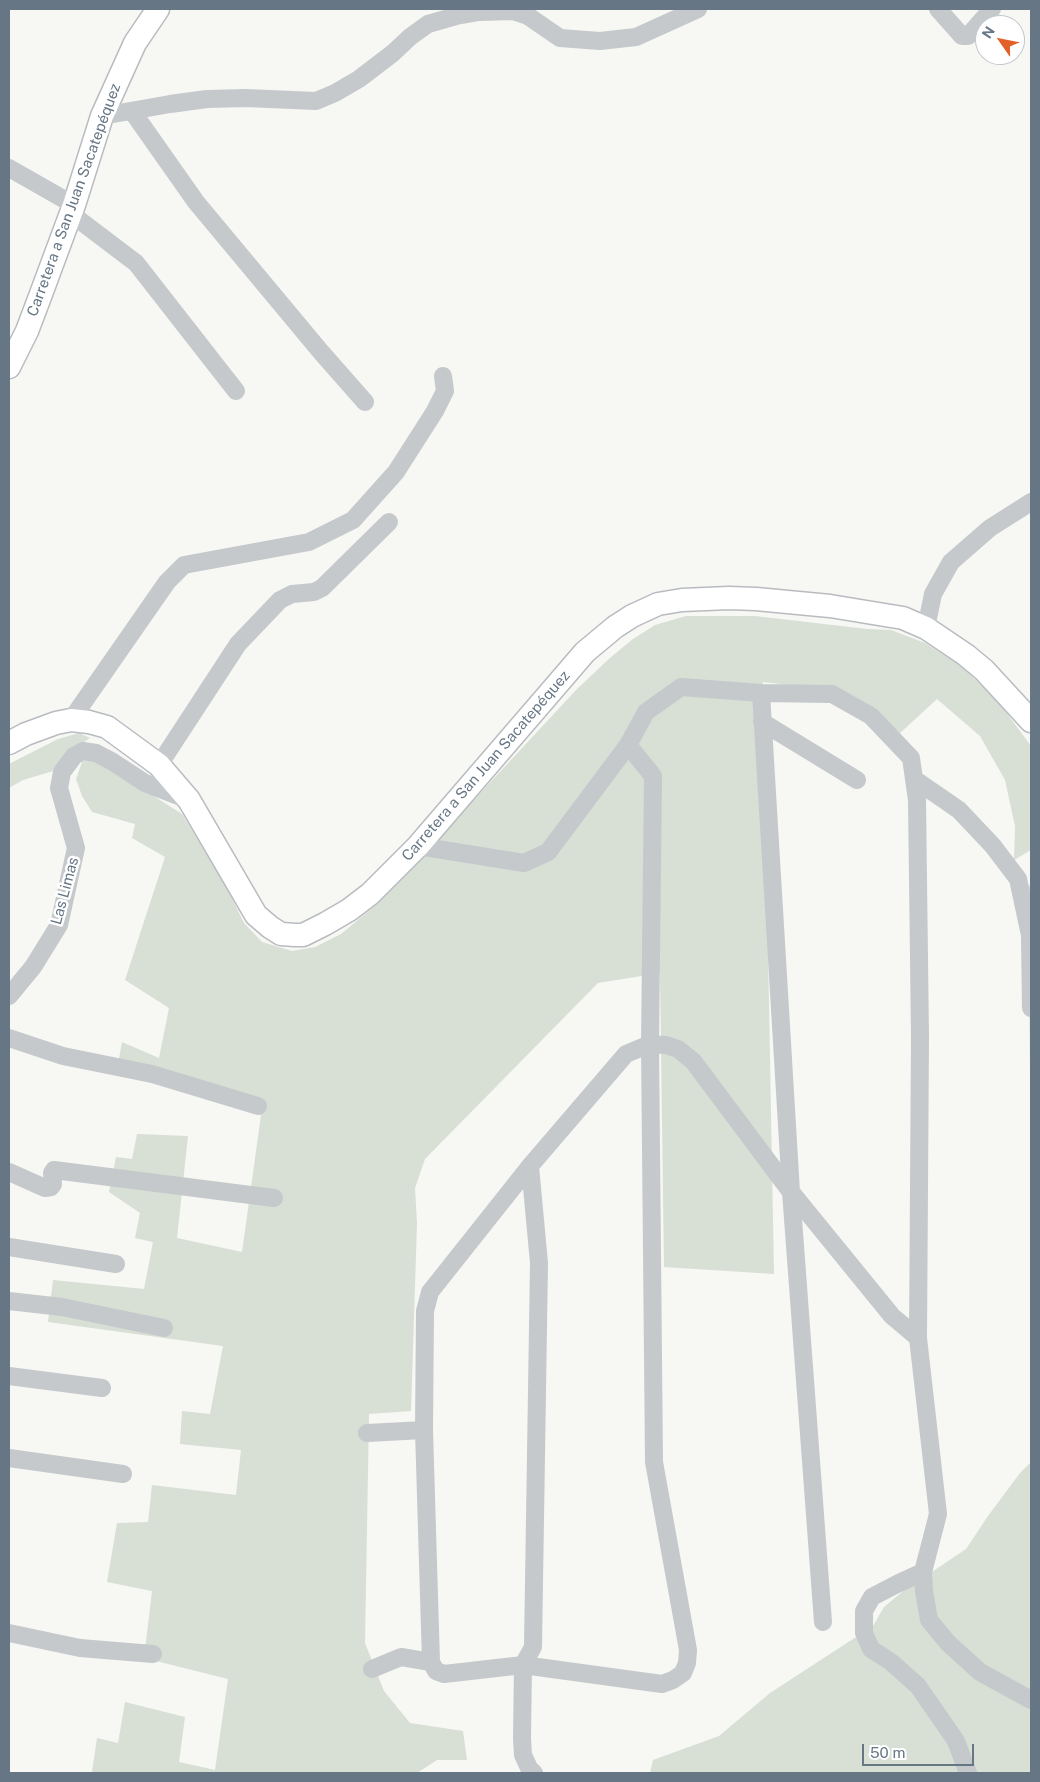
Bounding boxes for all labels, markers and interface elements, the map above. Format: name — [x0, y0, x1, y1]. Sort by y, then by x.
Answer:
north arrow — [975, 15, 1025, 65]
text: N — [979, 23, 998, 41]
street label: Carretera a San Juan Sacatepéquez — [23, 81, 125, 319]
street label: Carretera a San Juan Sacatepéquez — [398, 667, 574, 865]
street label: Las Limas — [47, 855, 83, 927]
scale bar — [865, 1734, 978, 1766]
text: 50 m — [870, 1744, 905, 1761]

